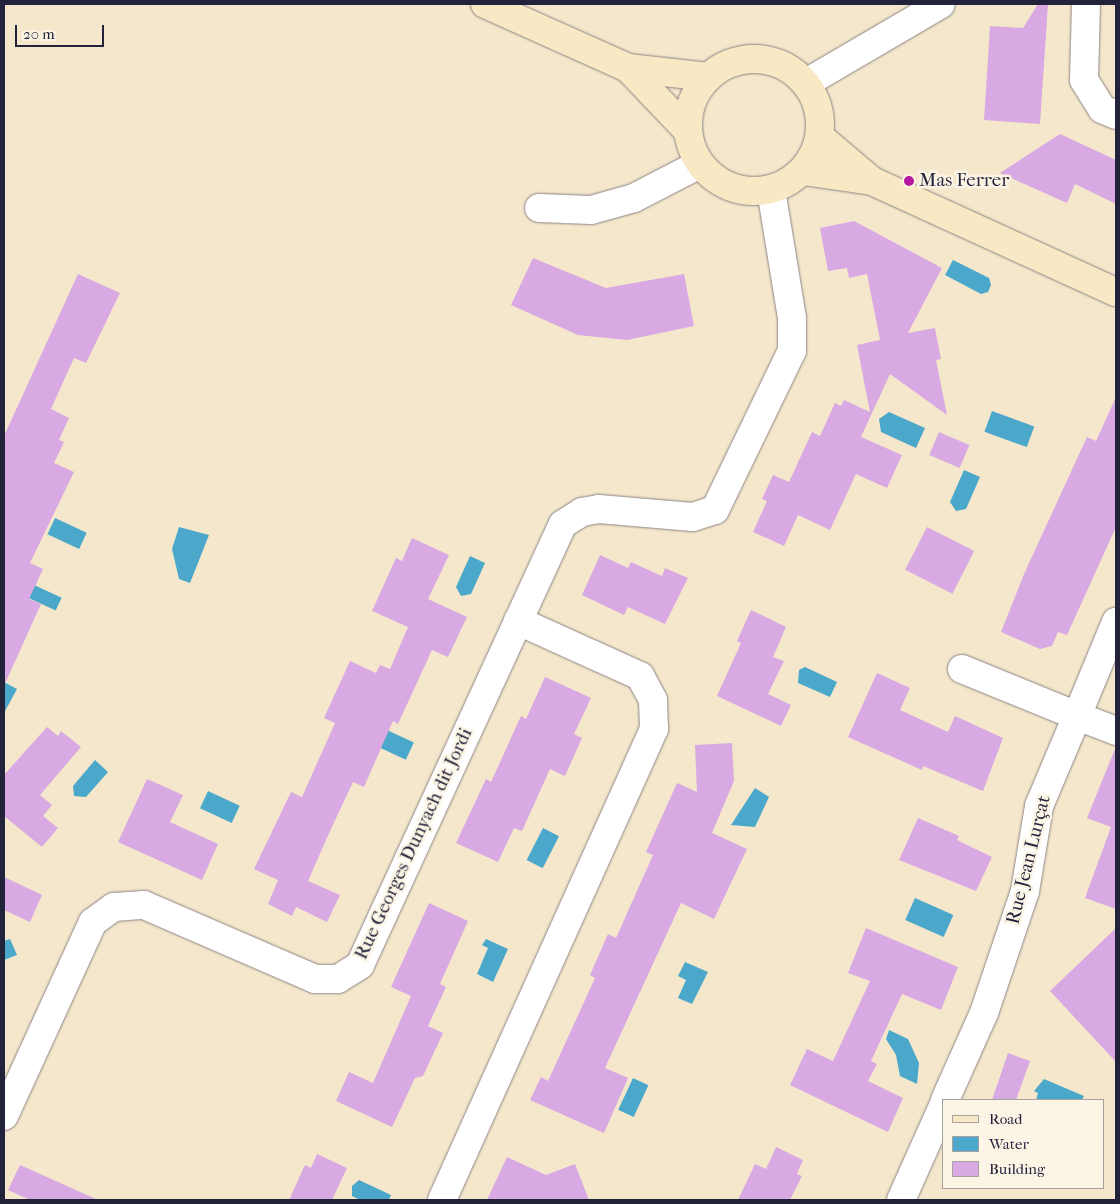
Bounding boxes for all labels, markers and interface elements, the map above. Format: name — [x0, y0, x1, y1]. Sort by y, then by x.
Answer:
scale bar — [18, 15, 106, 47]
text: 20 m — [23, 25, 55, 43]
place label: Mas Ferrer — [919, 170, 1009, 192]
marker: Mas Ferrer — [903, 175, 915, 187]
street label: Rue Georges Dunyach dit Jordi — [350, 725, 478, 963]
street label: Rue Jean Lurçat — [1002, 793, 1056, 927]
legend — [942, 1099, 1105, 1189]
text: Road — [989, 1110, 1022, 1128]
text: Water — [989, 1135, 1029, 1153]
text: Building — [989, 1160, 1045, 1178]

